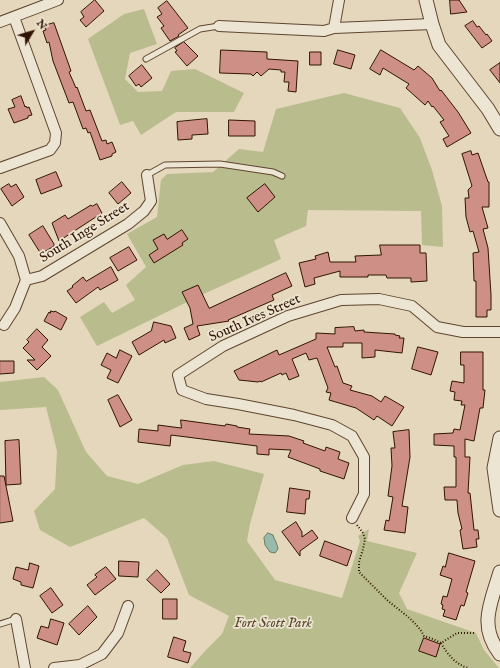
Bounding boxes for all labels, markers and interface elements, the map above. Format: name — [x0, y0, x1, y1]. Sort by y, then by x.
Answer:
north arrow — [12, 12, 52, 52]
text: N — [33, 17, 50, 33]
street label: South Inge Street — [37, 199, 133, 267]
street label: South Ives Street — [207, 291, 303, 347]
park label: Fort Scott Park — [234, 616, 312, 632]

